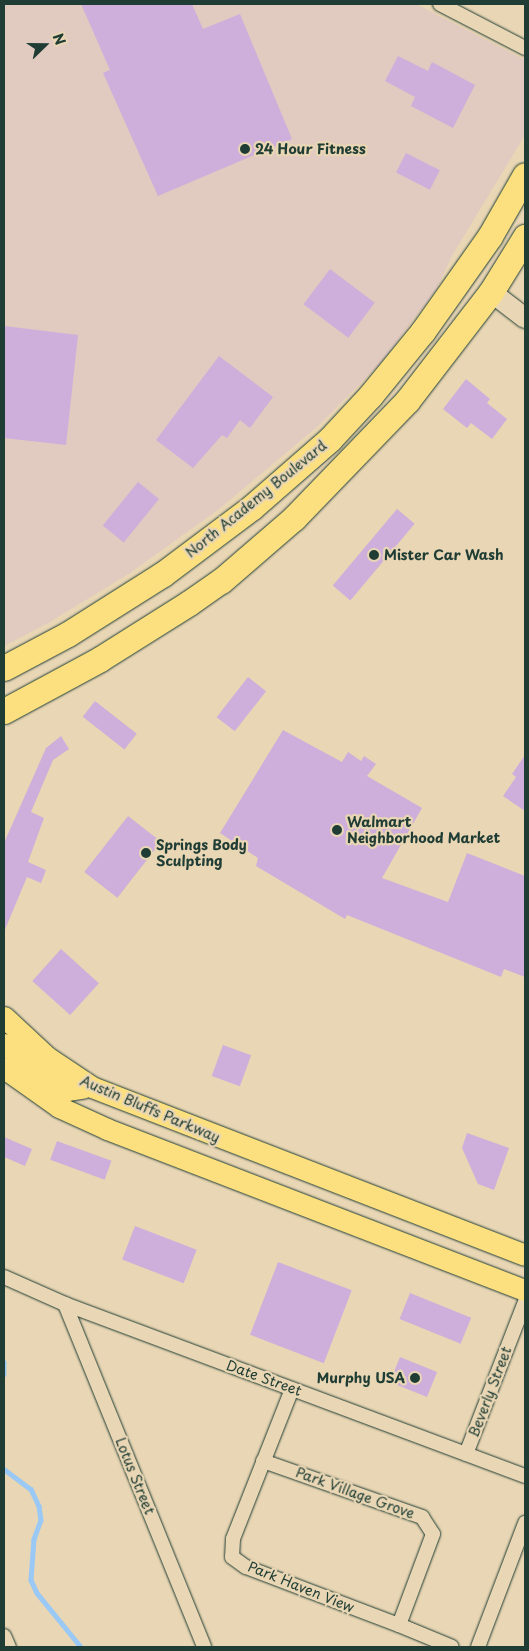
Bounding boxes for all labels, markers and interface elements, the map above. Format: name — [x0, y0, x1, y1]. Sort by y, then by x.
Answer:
north arrow — [20, 20, 70, 70]
text: N — [48, 30, 71, 48]
place label: 24 Hour Fitness — [255, 141, 366, 157]
marker: 24 Hour Fitness — [239, 143, 251, 155]
street label: North Academy Boulevard — [182, 437, 330, 561]
place label: Mister Car Wash — [384, 547, 504, 563]
marker: Mister Car Wash — [368, 549, 380, 561]
place label: Walmart Neighborhood Market — [347, 814, 501, 846]
marker: Walmart Neighborhood Market — [331, 824, 343, 836]
place label: Springs Body Sculpting — [156, 837, 247, 870]
marker: Springs Body Sculpting — [140, 847, 152, 859]
street label: Austin Bluffs Parkway — [78, 1072, 222, 1146]
street label: Beverly Street — [465, 1344, 515, 1440]
street label: Date Street — [224, 1357, 304, 1399]
place label: Murphy USA — [317, 1370, 405, 1386]
marker: Murphy USA — [409, 1372, 421, 1384]
street label: Lotus Street — [112, 1435, 158, 1517]
street label: Park Village Grove — [293, 1464, 417, 1522]
street label: Park Haven View — [245, 1558, 357, 1616]

